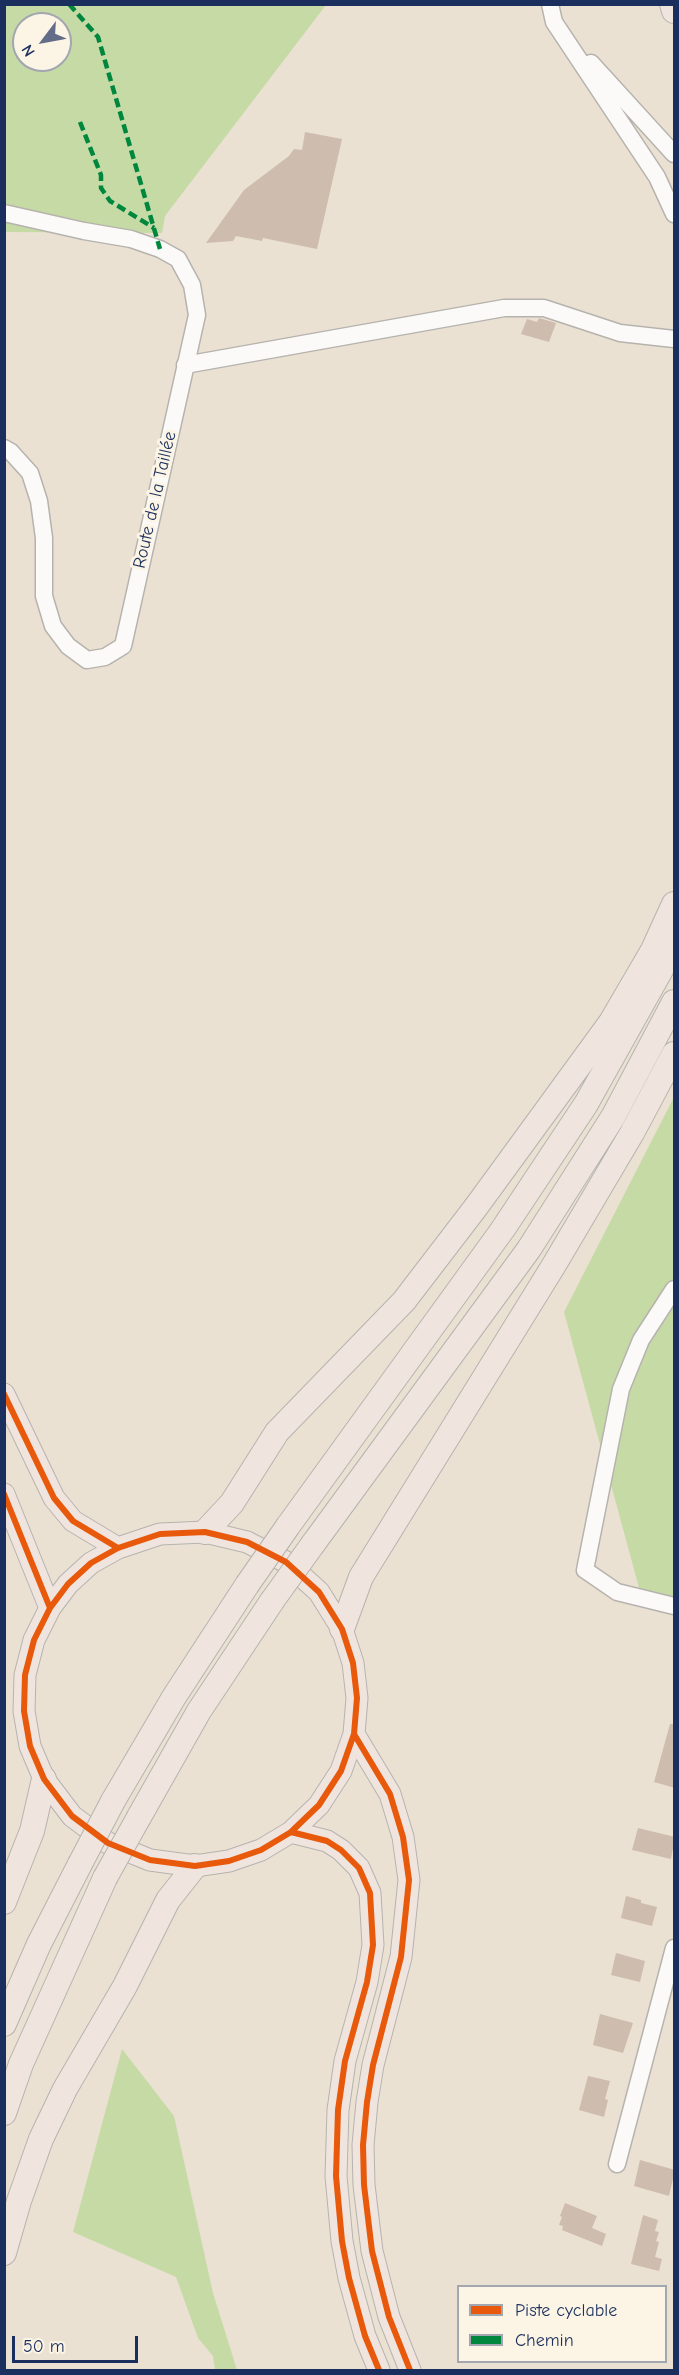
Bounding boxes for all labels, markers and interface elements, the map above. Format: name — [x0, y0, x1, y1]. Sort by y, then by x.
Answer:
north arrow — [12, 12, 72, 72]
text: N — [18, 41, 39, 60]
street label: Route de la Taillée — [129, 430, 181, 570]
legend — [457, 2285, 667, 2363]
text: Piste cyclable — [515, 2300, 617, 2321]
scale bar — [15, 2324, 141, 2362]
text: Chemin — [515, 2330, 574, 2351]
text: 50 m — [23, 2336, 65, 2357]

